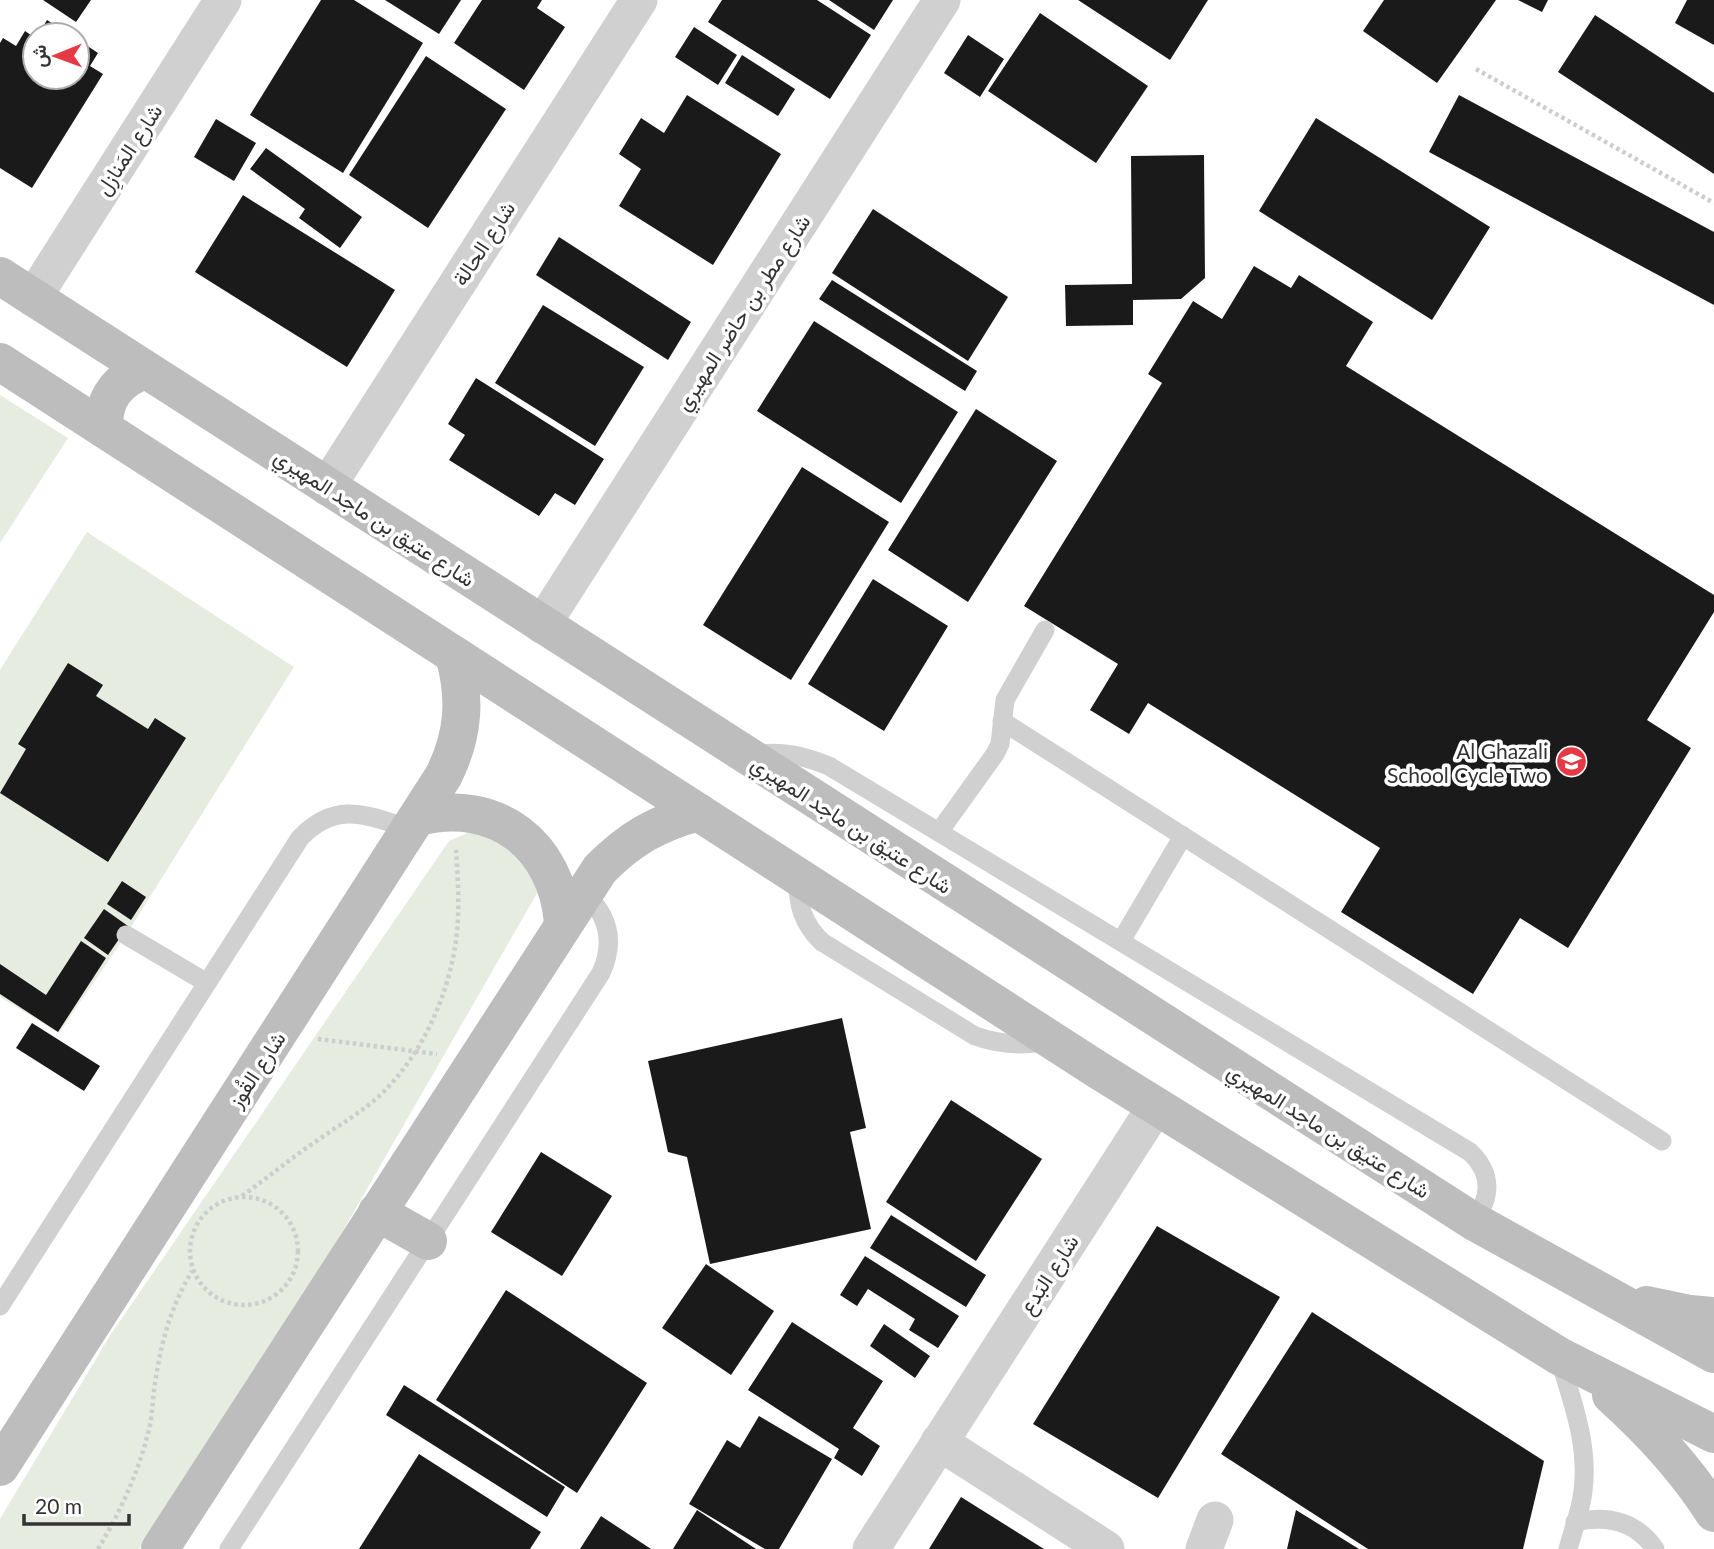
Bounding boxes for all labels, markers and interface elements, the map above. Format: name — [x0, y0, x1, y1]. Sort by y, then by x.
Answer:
north arrow — [21, 21, 91, 91]
text: ش — [27, 45, 51, 68]
street label: شارع المَنازِل — [89, 99, 171, 202]
street label: شارع الحالة — [447, 196, 522, 291]
street label: شارع مطر بن حاضر المهيري — [669, 209, 820, 418]
street label: شارع عتيق بن ماجد المهيري — [267, 443, 480, 596]
place label: Al Ghazali School Cycle Two — [1387, 738, 1548, 787]
school or university icon: Al Ghazali School Cycle Two — [1554, 745, 1588, 779]
street label: شارع عتيق بن ماجد المهيري — [744, 750, 957, 903]
street label: شارع القُوز — [222, 1026, 292, 1114]
street label: شارع عتيق بن ماجد المهيري — [1220, 1057, 1435, 1208]
street label: شارع البَدع — [1013, 1229, 1086, 1320]
scale bar — [24, 1482, 130, 1526]
text: 20 m — [35, 1493, 82, 1518]

